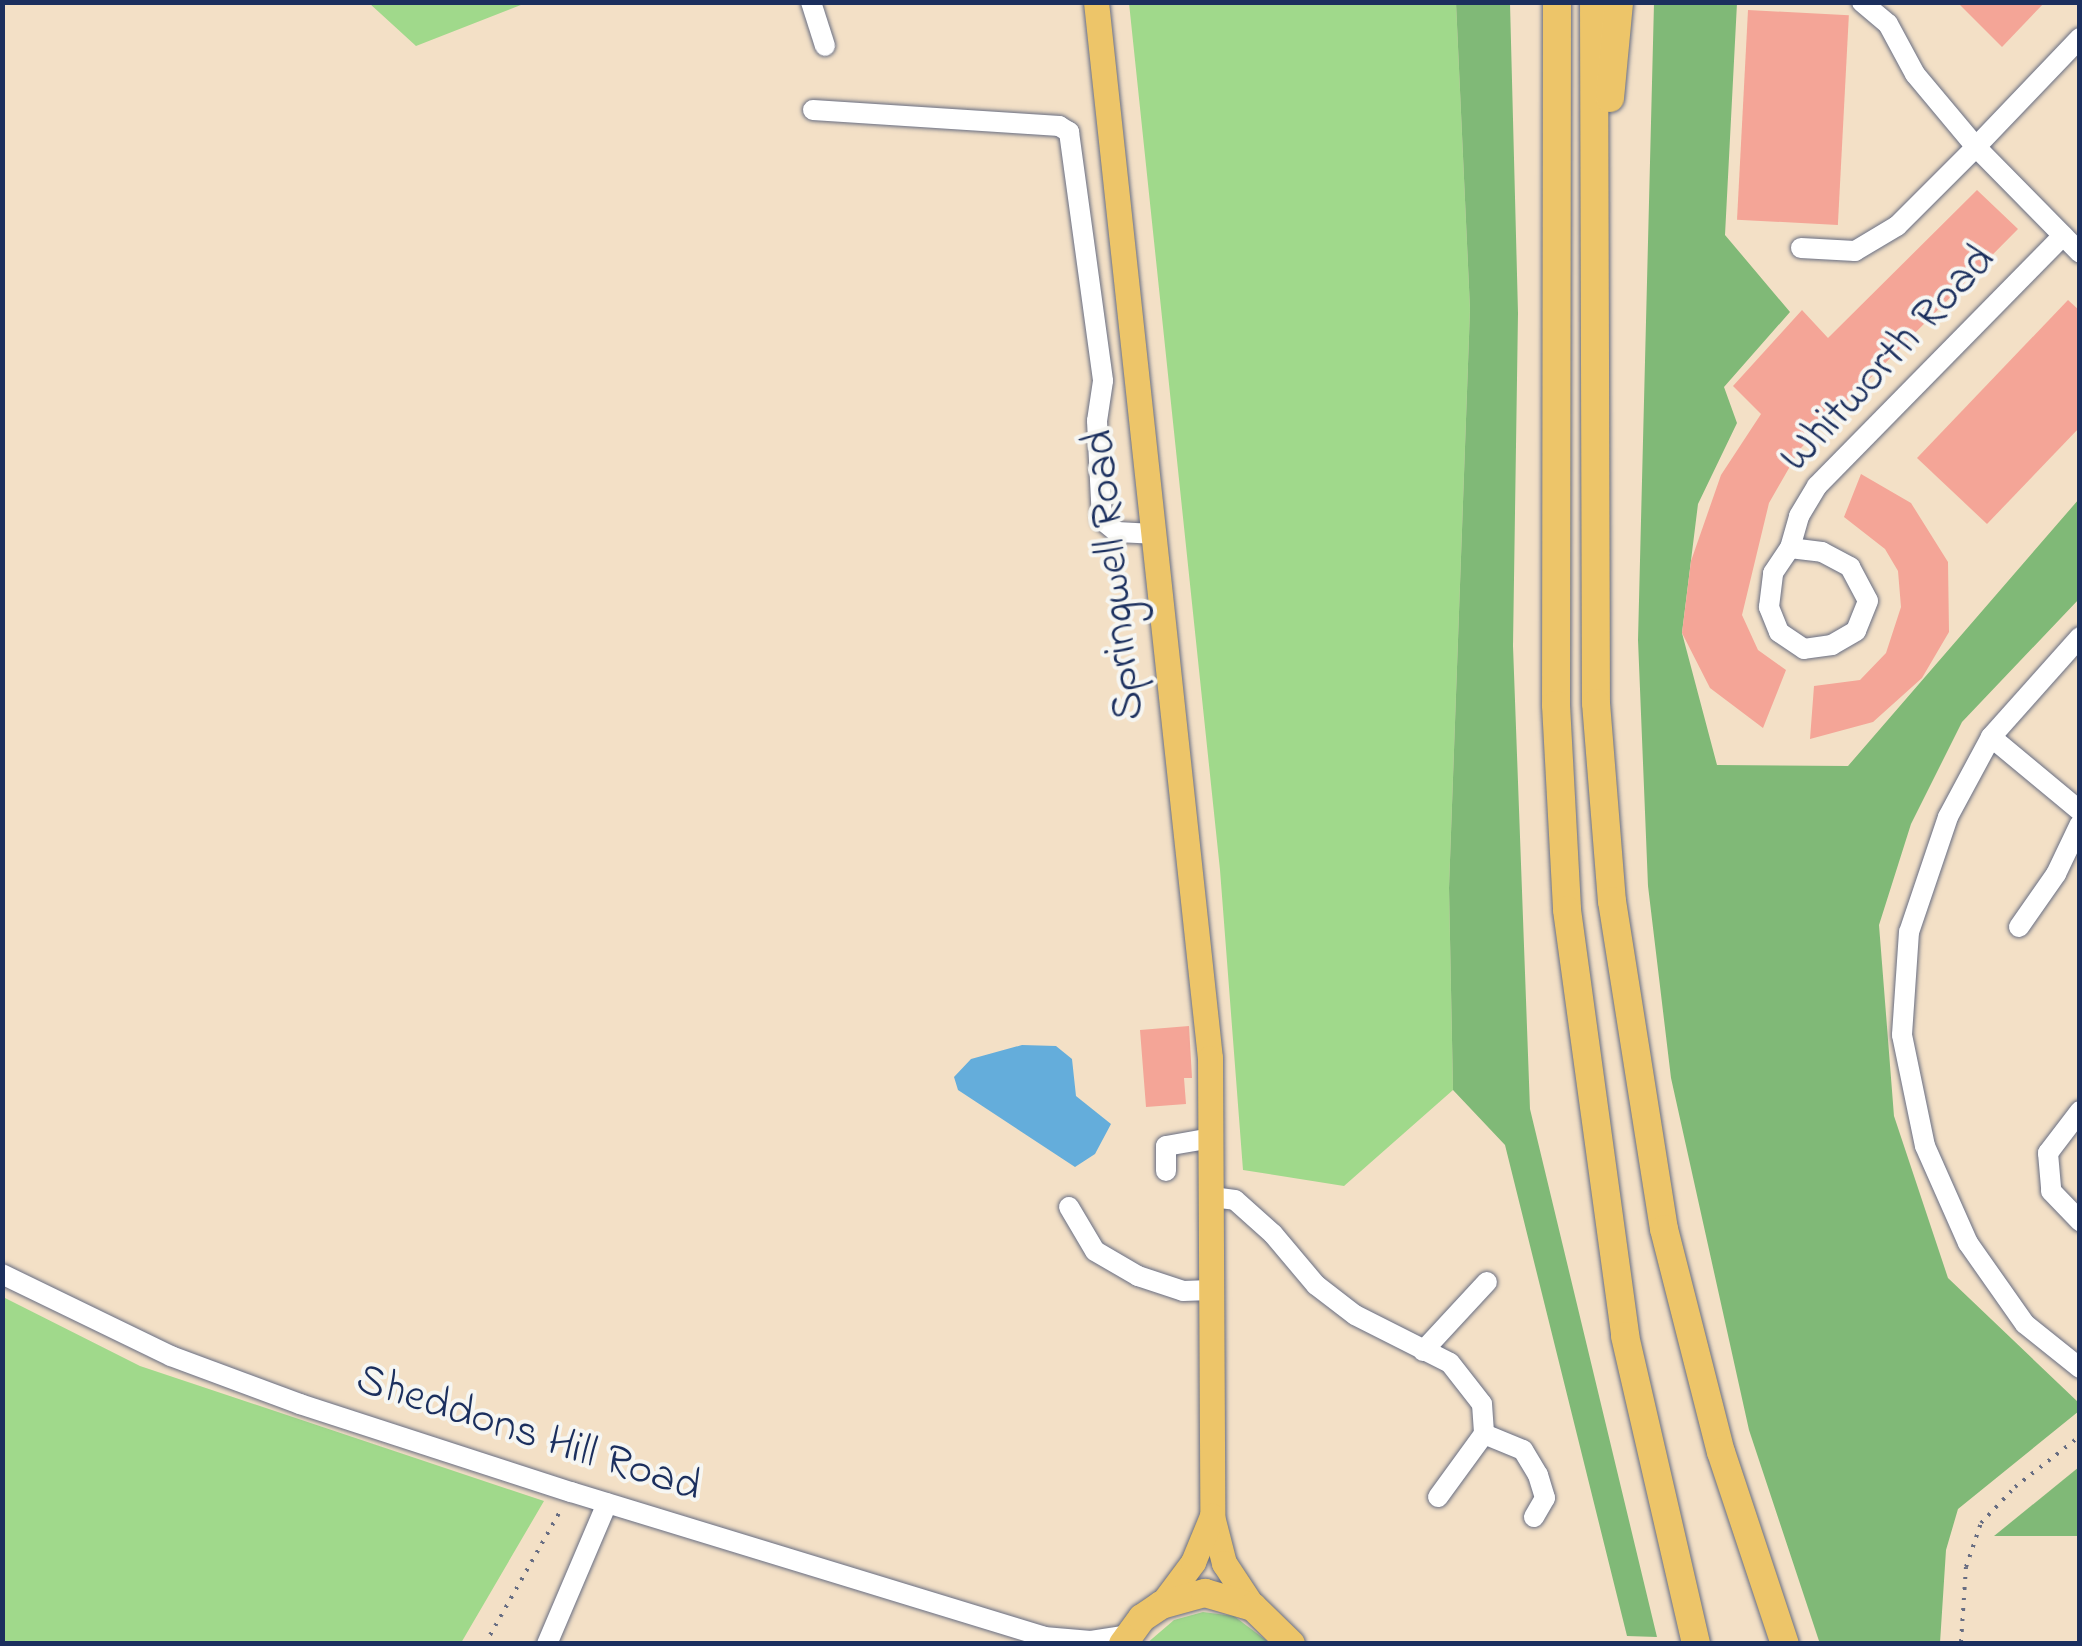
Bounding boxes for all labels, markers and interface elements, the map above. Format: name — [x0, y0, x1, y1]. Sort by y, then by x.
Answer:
street label: Whitworth Road — [1770, 235, 2008, 485]
street label: Springwell Road — [1074, 427, 1158, 723]
street label: Sheddons Hill Road — [349, 1354, 707, 1516]

